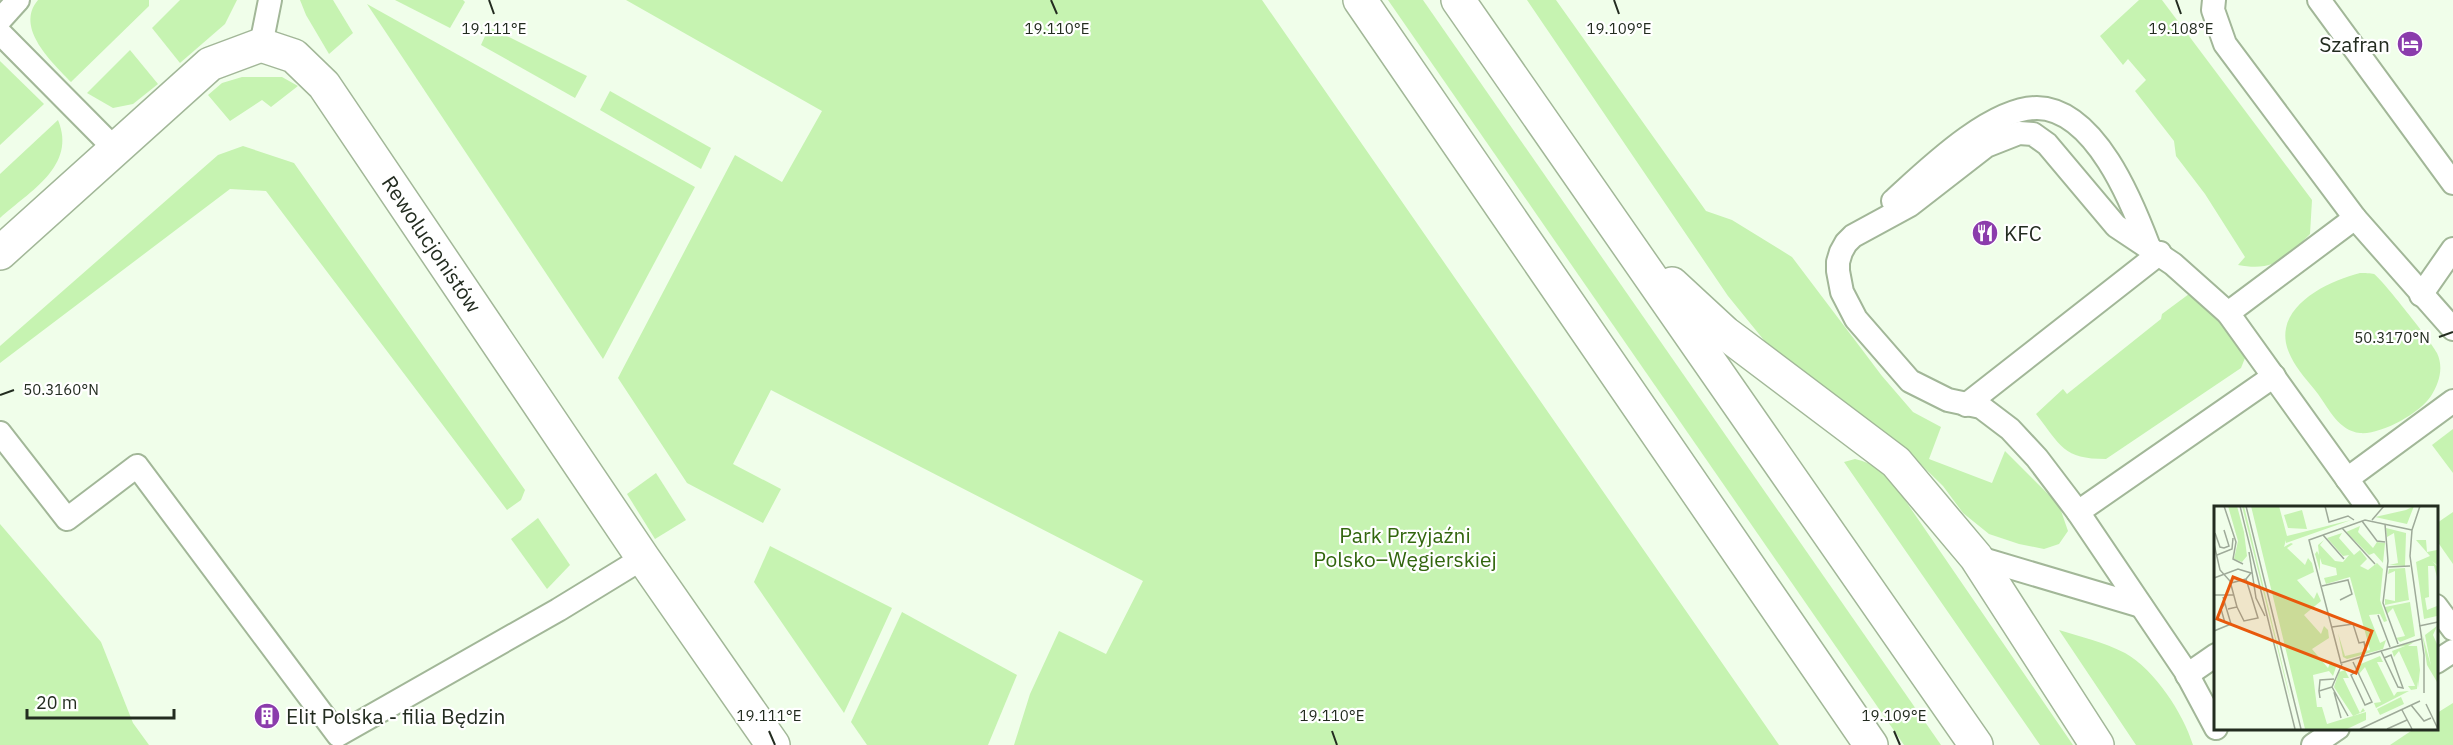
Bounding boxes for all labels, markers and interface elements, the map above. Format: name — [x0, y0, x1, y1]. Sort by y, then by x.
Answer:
text: 19.111°E — [462, 19, 526, 38]
text: 19.110°E — [1025, 19, 1089, 38]
text: 19.109°E — [1587, 19, 1651, 38]
text: 19.108°E — [2149, 19, 2213, 38]
hotel icon: Szafran — [2395, 29, 2425, 59]
place label: Szafran — [2319, 30, 2390, 58]
street label: Rewolucjonistów — [376, 170, 488, 318]
restaurant icon: KFC — [1970, 218, 2000, 248]
place label: KFC — [2004, 219, 2042, 247]
text: 50.3170°N — [2354, 328, 2430, 347]
text: 50.3160°N — [23, 380, 99, 399]
inset map — [2214, 506, 2438, 730]
park label: Park Przyjaźni Polsko–Węgierskiej — [1313, 521, 1497, 573]
scale bar — [27, 682, 174, 720]
text: 20 m — [36, 691, 78, 714]
building icon: Elit Polska - filia Będzin — [252, 701, 282, 731]
place label: Elit Polska - filia Będzin — [286, 702, 505, 730]
text: 19.111°E — [737, 706, 801, 725]
text: 19.110°E — [1300, 706, 1364, 725]
text: 19.109°E — [1862, 706, 1926, 725]

